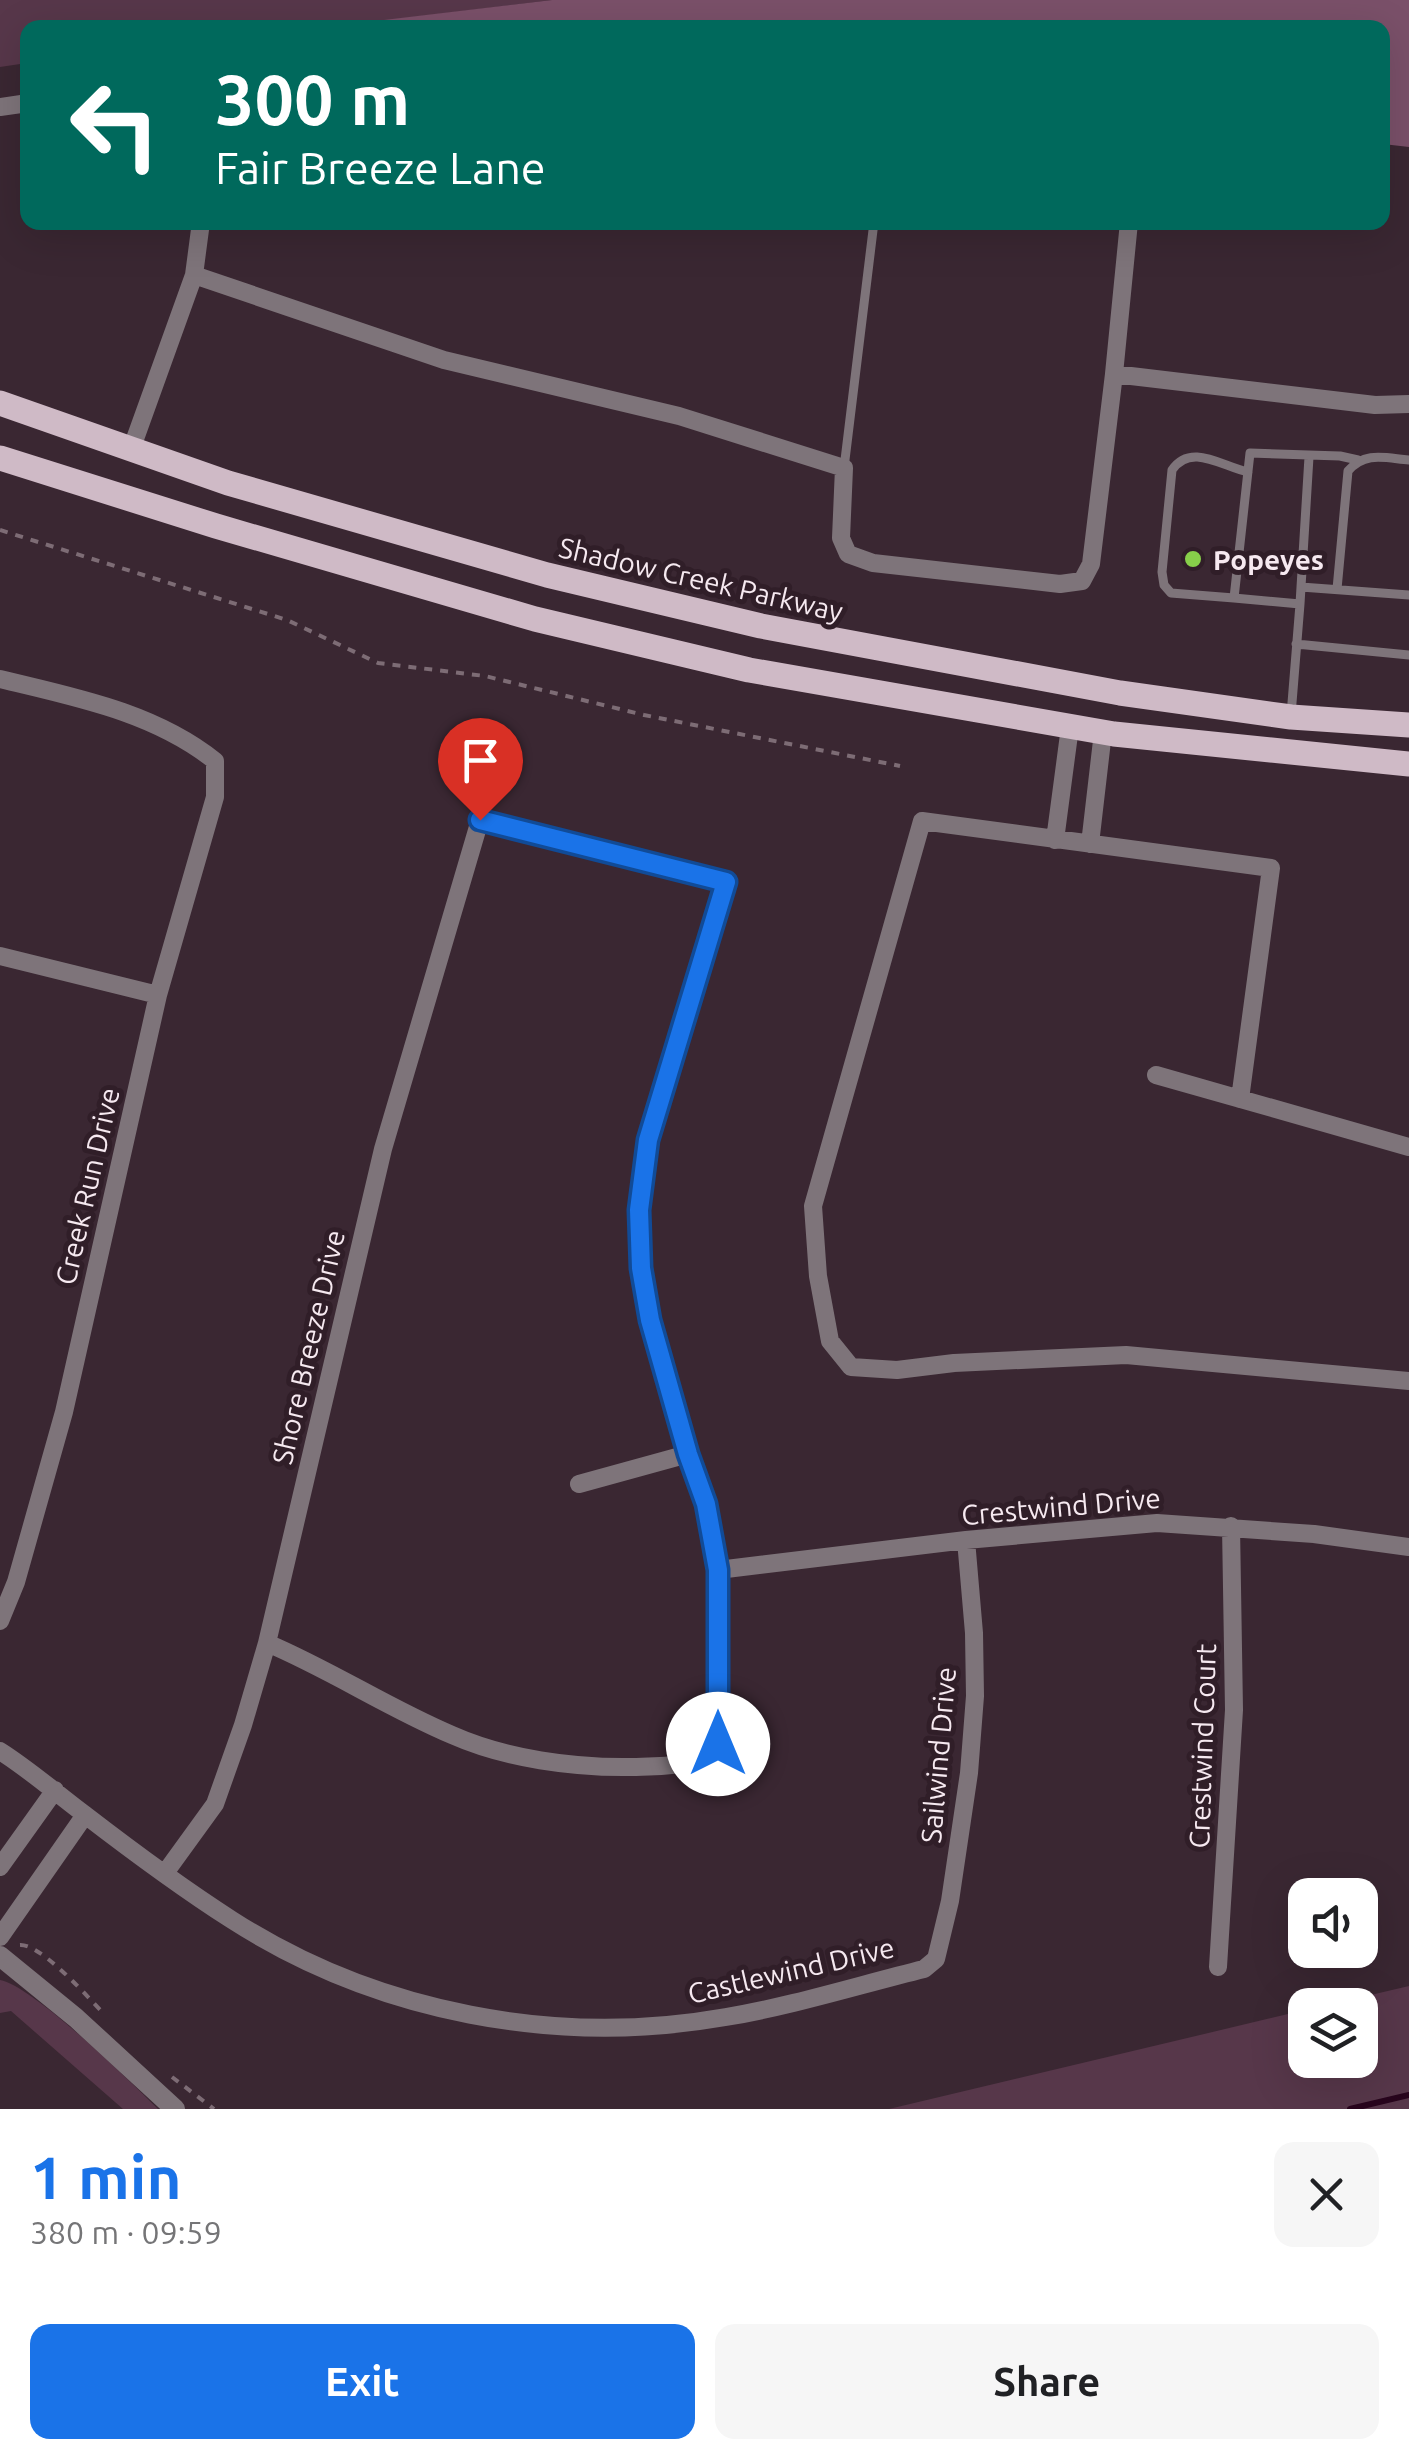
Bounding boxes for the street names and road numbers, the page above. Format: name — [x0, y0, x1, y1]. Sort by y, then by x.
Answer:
street label: Shadow Creek Parkway — [556, 531, 846, 627]
street label: Creek Run Drive — [49, 1084, 125, 1288]
street label: Shore Breeze Drive — [266, 1227, 350, 1467]
street label: Crestwind Drive — [960, 1482, 1162, 1530]
street label: Crestwind Court — [1183, 1643, 1221, 1849]
street label: Sailwind Drive — [915, 1666, 961, 1844]
street label: Castlewind Drive — [685, 1931, 897, 2009]

